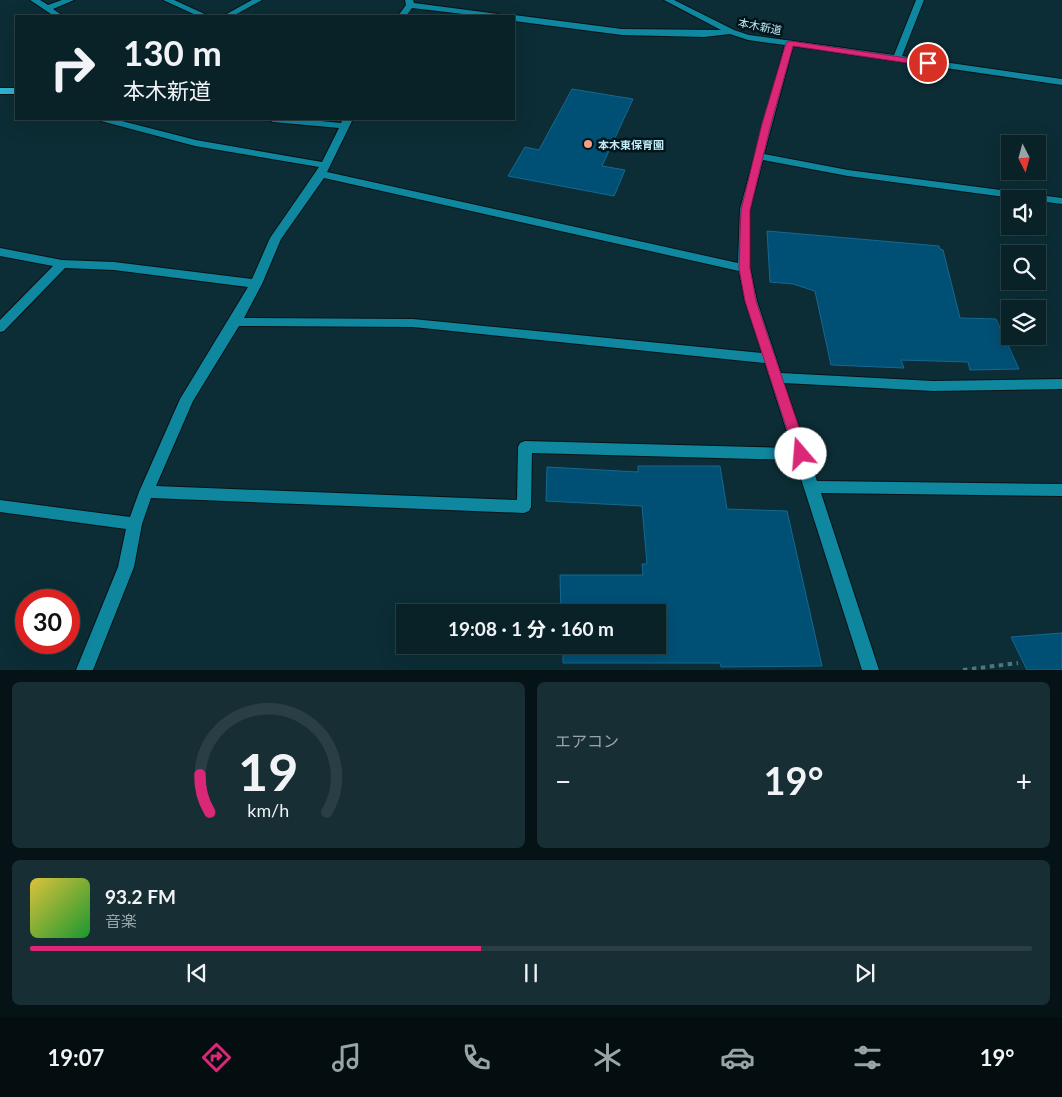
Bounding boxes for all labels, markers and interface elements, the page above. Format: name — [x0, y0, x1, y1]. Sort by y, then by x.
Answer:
street label: 本木新道 — [737, 15, 783, 37]
text: 130 m — [123, 31, 222, 73]
icon: right — [40, 35, 105, 100]
pin — [907, 42, 949, 84]
icon: arrive — [914, 49, 942, 77]
text: 本木新道 — [123, 77, 211, 104]
north arrow — [1001, 135, 1046, 180]
map controls — [1001, 135, 1046, 345]
marker: 本木東保育園 — [582, 138, 594, 150]
place label: 本木東保育園 — [598, 138, 664, 151]
button: sound — [1001, 190, 1046, 235]
button: search — [1001, 245, 1046, 290]
button: layers — [1001, 300, 1046, 345]
position arrow — [774, 427, 826, 479]
speed limit sign: 30 — [15, 589, 80, 654]
text: 19:08 · 1 分 · 160 m — [448, 617, 614, 640]
text: エアコン — [555, 731, 619, 750]
text: 19 — [238, 740, 299, 802]
text: 19° — [764, 757, 823, 803]
text: − — [555, 764, 571, 798]
text: + — [1016, 764, 1032, 798]
text: km/h — [248, 799, 289, 821]
text: 93.2 FM — [105, 885, 176, 908]
text: 音楽 — [105, 911, 137, 930]
icon: previous — [183, 959, 211, 987]
icon: pause — [517, 959, 545, 987]
icon: next — [851, 959, 879, 987]
icon: directions — [199, 1040, 234, 1075]
icon: music — [329, 1040, 364, 1075]
icon: phone — [459, 1040, 494, 1075]
icon: climate — [590, 1040, 625, 1075]
icon: car — [720, 1040, 755, 1075]
icon: filters — [850, 1040, 885, 1075]
text: 19:07 — [48, 1044, 104, 1071]
text: 19° — [980, 1044, 1014, 1071]

